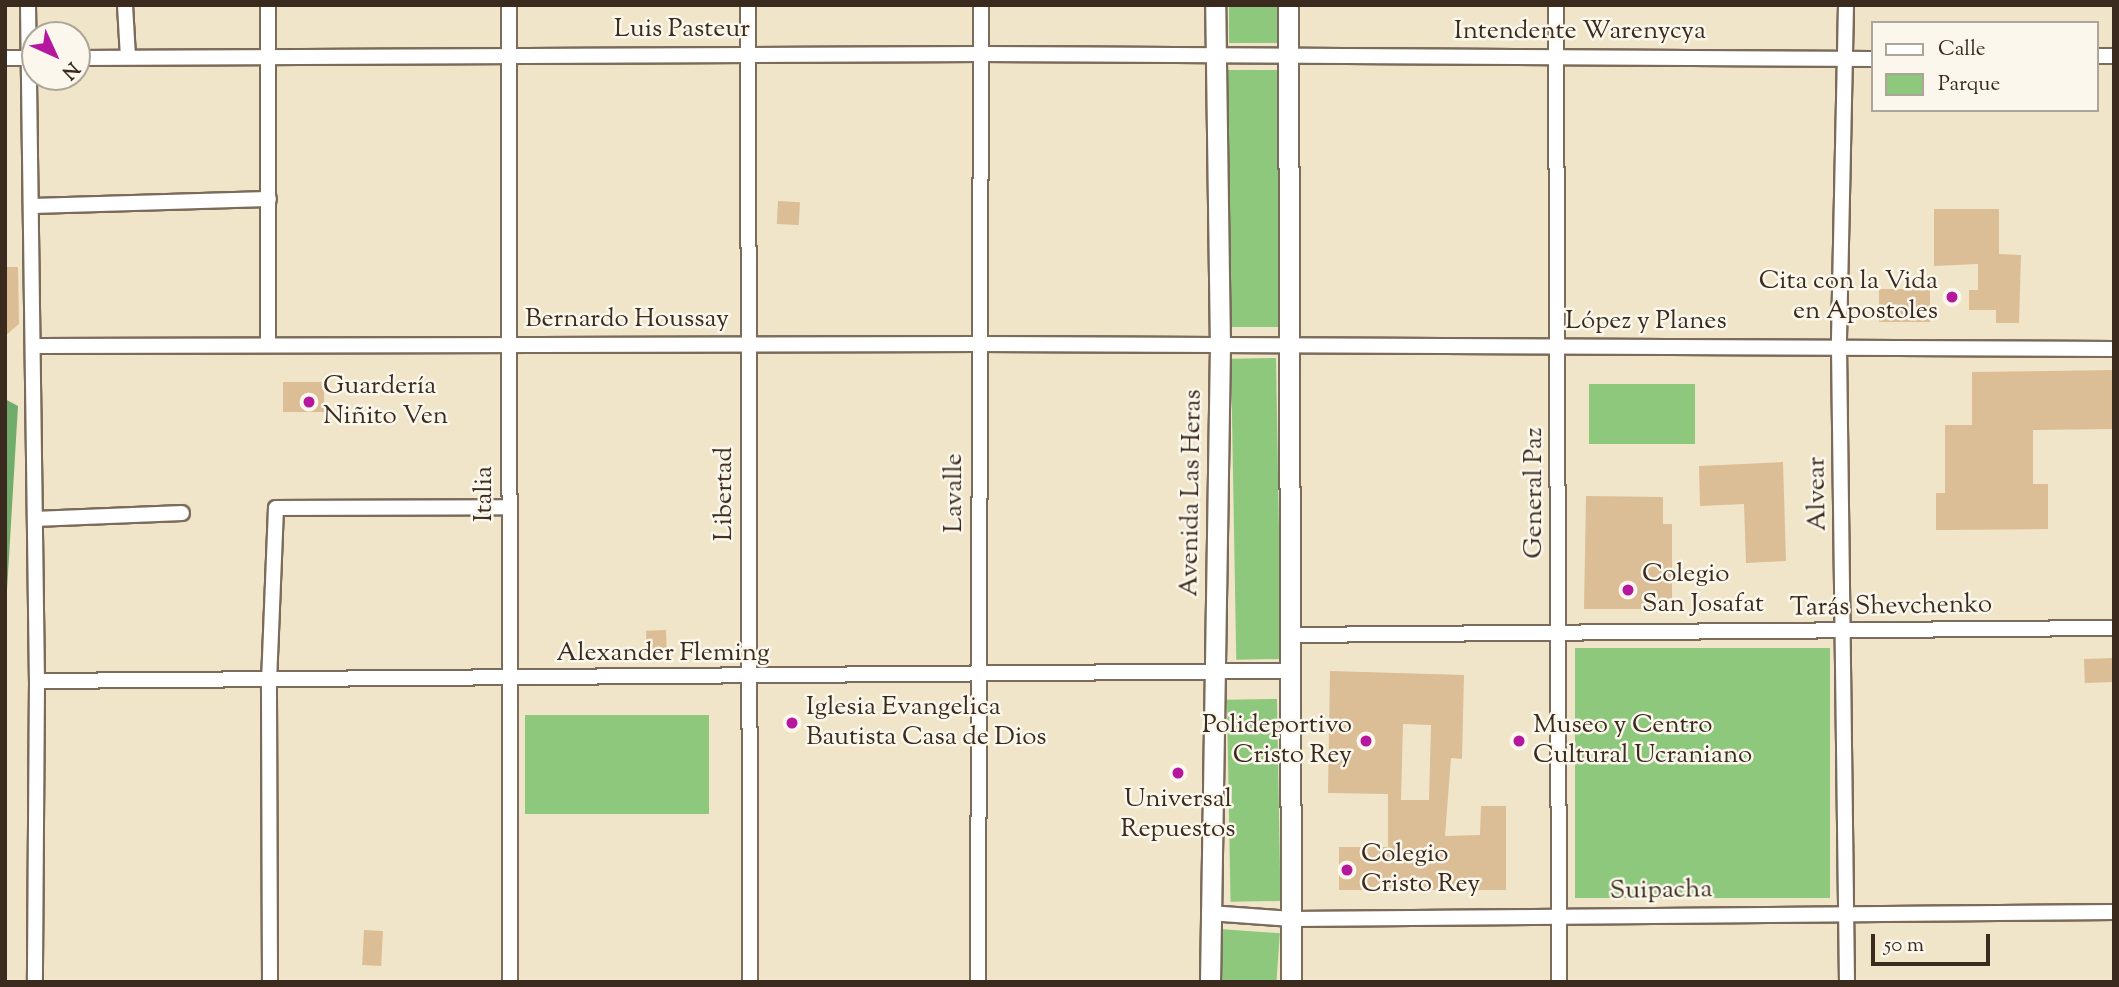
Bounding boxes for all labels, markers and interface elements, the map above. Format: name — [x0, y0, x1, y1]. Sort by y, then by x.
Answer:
street label: Luis Pasteur — [614, 14, 750, 46]
street label: Intendente Warenycya — [1454, 16, 1706, 48]
north arrow — [21, 21, 91, 91]
legend — [1870, 21, 2098, 112]
text: Calle — [1938, 35, 1986, 65]
text: N — [55, 55, 85, 85]
text: Parque — [1938, 70, 2000, 100]
place label: Cita con la Vida en Apostoles — [1759, 266, 1938, 328]
marker: Cita con la Vida en Apostoles — [1944, 289, 1960, 305]
street label: Bernardo Houssay — [525, 304, 729, 336]
street label: López y Planes — [1565, 306, 1727, 338]
place label: Guardería Niñito Ven — [323, 371, 448, 432]
street label: Avenida Las Heras — [1175, 389, 1209, 597]
marker: Guardería Niñito Ven — [301, 394, 317, 410]
street label: General Paz — [1519, 427, 1551, 559]
street label: Libertad — [709, 447, 741, 541]
street label: Lavalle — [939, 453, 971, 533]
street label: Alvear — [1802, 457, 1834, 531]
street label: Italia — [469, 466, 501, 522]
place label: Colegio San Josafat — [1642, 559, 1764, 620]
marker: Colegio San Josafat — [1620, 582, 1636, 598]
street label: Tarás Shevchenko — [1790, 590, 1992, 624]
street label: Alexander Fleming — [556, 638, 770, 670]
place label: Iglesia Evangelica Bautista Casa de Dios — [806, 692, 1047, 754]
place label: Polideportivo Cristo Rey — [1202, 710, 1352, 772]
place label: Museo y Centro Cultural Ucraniano — [1533, 710, 1752, 772]
marker: Iglesia Evangelica Bautista Casa de Dios — [784, 715, 800, 731]
marker: Polideportivo Cristo Rey — [1358, 733, 1374, 749]
marker: Museo y Centro Cultural Ucraniano — [1511, 733, 1527, 749]
marker: Universal Repuestos — [1170, 765, 1186, 781]
place label: Universal Repuestos — [1121, 784, 1235, 846]
place label: Colegio Cristo Rey — [1361, 839, 1480, 900]
marker: Colegio Cristo Rey — [1339, 862, 1355, 878]
street label: Suipacha — [1609, 875, 1713, 907]
scale bar — [1874, 920, 1993, 964]
text: 50 m — [1884, 931, 1924, 961]

